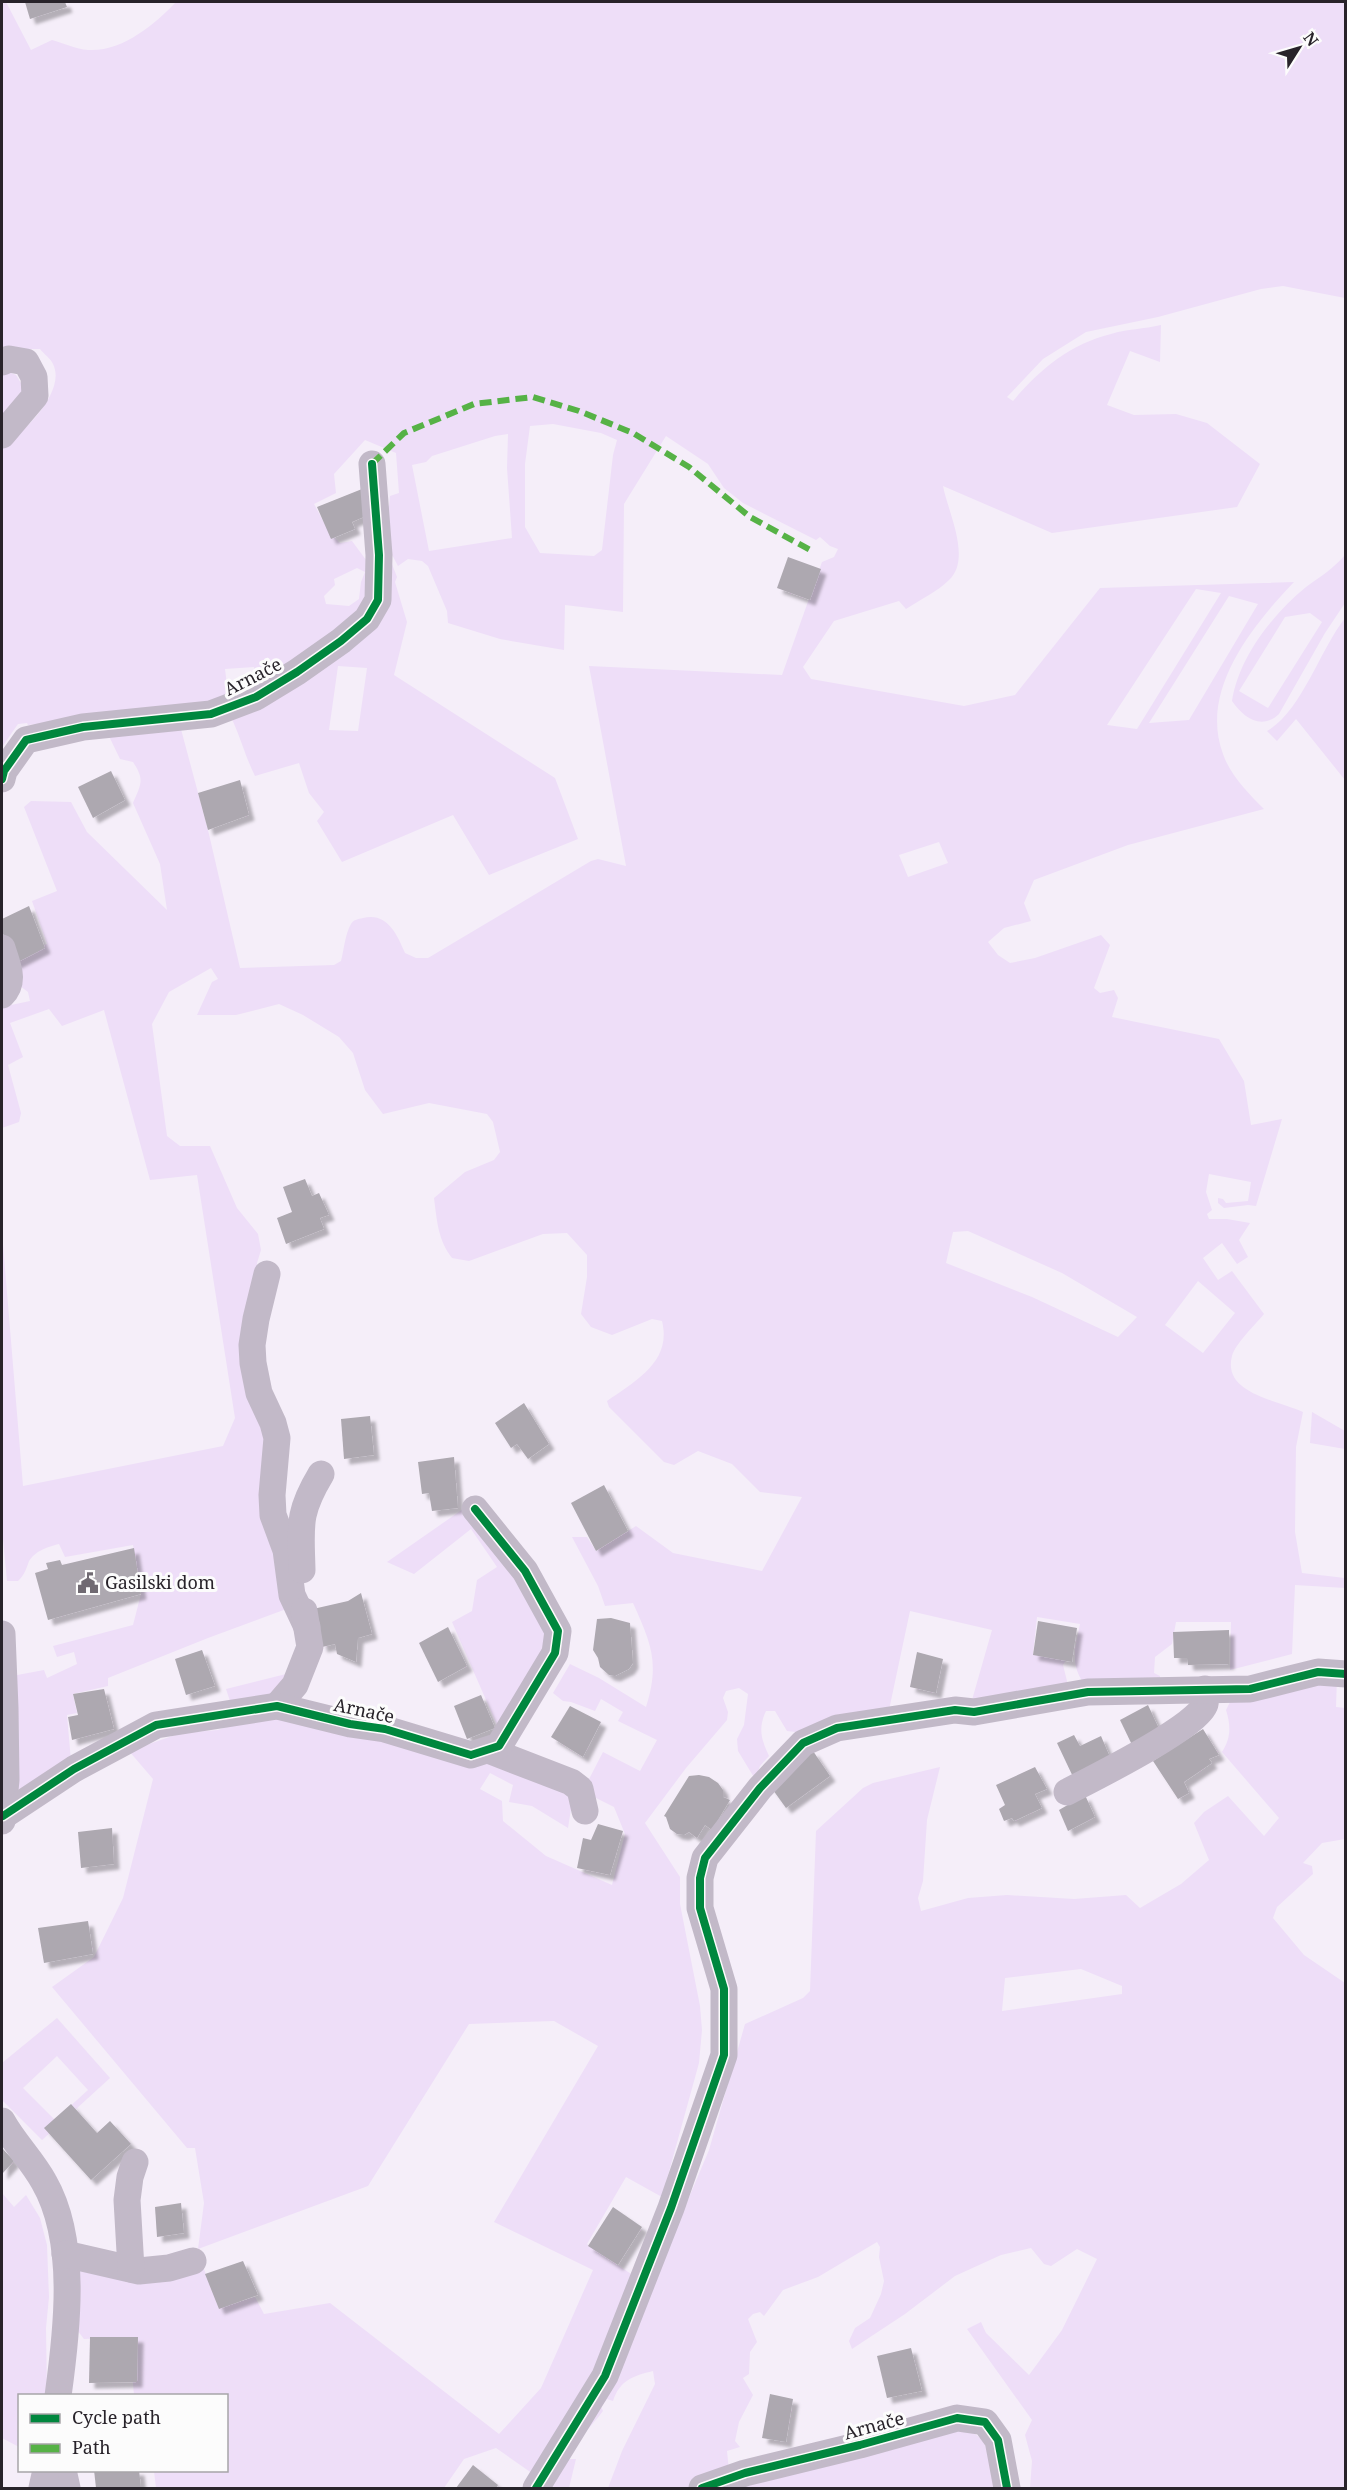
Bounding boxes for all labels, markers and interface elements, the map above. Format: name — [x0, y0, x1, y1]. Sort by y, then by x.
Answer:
north arrow — [1269, 18, 1329, 78]
text: N — [1298, 27, 1324, 51]
street label: Arnače — [220, 651, 285, 701]
place label: Gasilski dom — [105, 1570, 215, 1594]
public building icon: Gasilski dom — [76, 1571, 100, 1595]
street label: Arnače — [332, 1692, 397, 1728]
legend — [18, 2394, 228, 2472]
text: Cycle path — [72, 2405, 161, 2429]
street label: Arnače — [841, 2405, 907, 2445]
text: Path — [72, 2435, 111, 2459]

